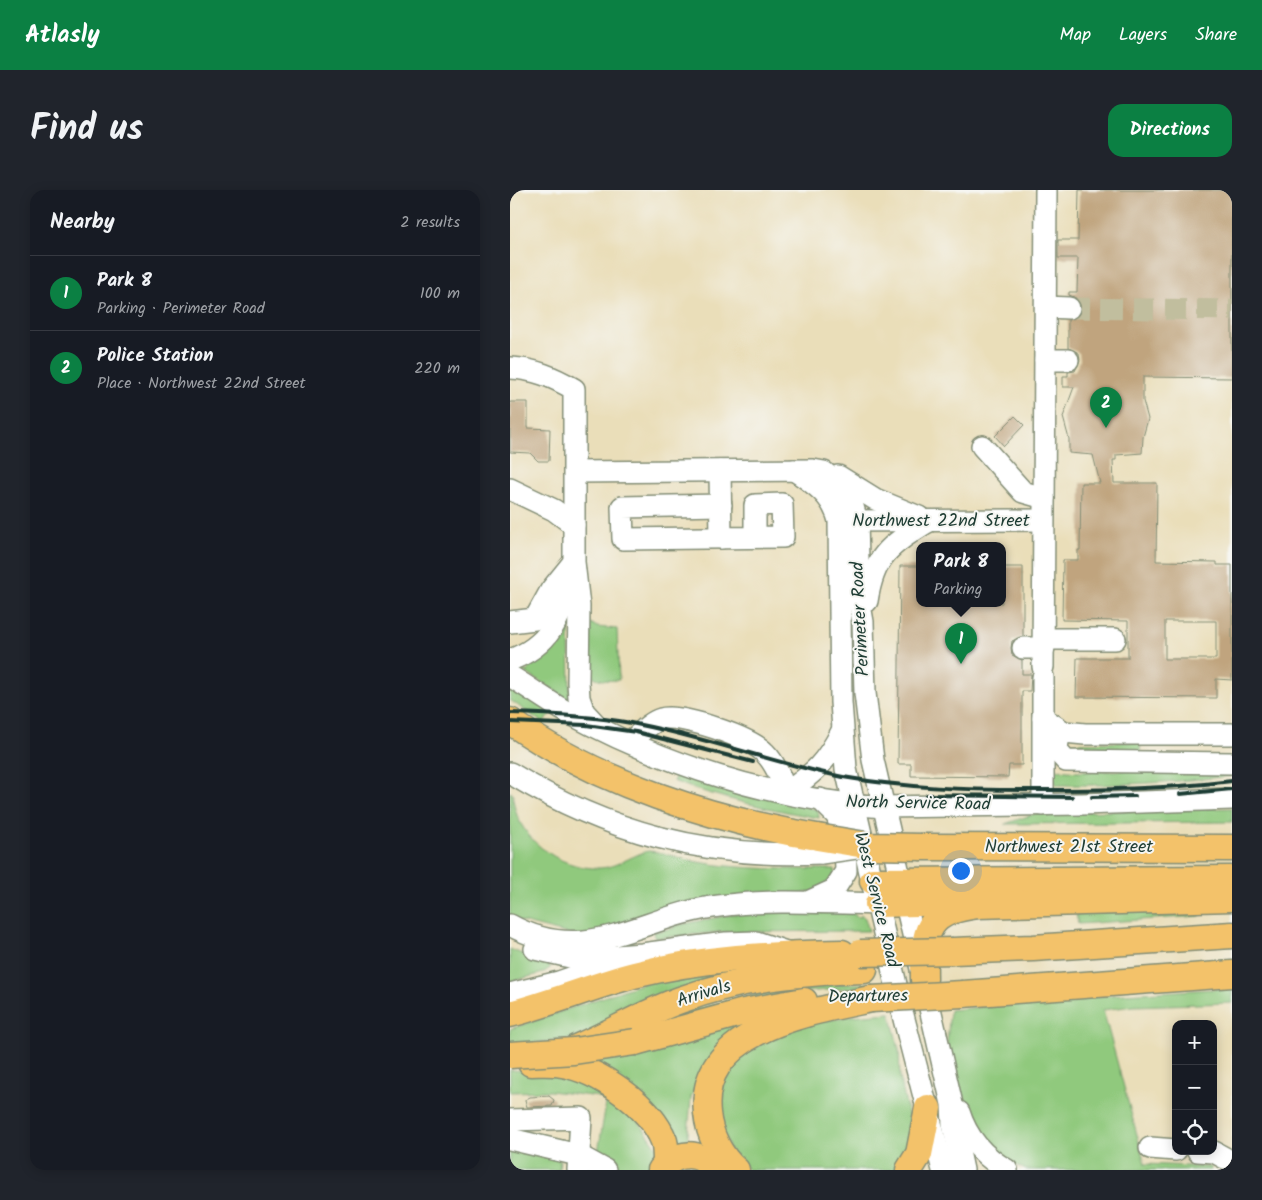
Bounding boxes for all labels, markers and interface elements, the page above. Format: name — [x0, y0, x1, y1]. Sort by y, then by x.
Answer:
text: Atlasly — [25, 16, 100, 55]
text: Map — [1060, 21, 1091, 50]
text: Layers — [1119, 21, 1167, 50]
text: Share — [1195, 21, 1237, 50]
text: Find us — [30, 102, 143, 158]
button: Directions — [1108, 104, 1232, 157]
text: Nearby — [50, 206, 115, 239]
text: 2 results — [400, 210, 460, 235]
text: Park 8 — [97, 266, 152, 296]
text: 1 — [64, 281, 68, 306]
text: 100 m — [420, 281, 460, 306]
text: Parking · Perimeter Road — [97, 296, 265, 321]
text: Police Station — [97, 341, 213, 371]
text: 2 — [61, 356, 71, 381]
text: 220 m — [414, 356, 460, 381]
text: Place · Northwest 22nd Street — [97, 371, 306, 396]
pin: 2 — [1090, 387, 1122, 428]
street label: Northwest 22nd Street — [852, 507, 1031, 536]
popup — [916, 542, 1006, 607]
text: Park 8 — [934, 547, 988, 577]
street label: Perimeter Road — [843, 560, 878, 677]
text: Parking — [934, 577, 982, 602]
pin: 1 — [945, 623, 977, 664]
street label: North Service Road — [845, 788, 992, 820]
street label: West Service Road — [845, 829, 907, 972]
street label: Northwest 21st Street — [985, 833, 1154, 862]
your location — [948, 858, 974, 884]
street label: Arrivals — [673, 972, 735, 1016]
street label: Departures — [828, 982, 909, 1012]
map controls — [1172, 1020, 1217, 1155]
button: + — [1172, 1020, 1217, 1065]
button: − — [1172, 1065, 1217, 1110]
button: locate — [1172, 1110, 1217, 1155]

